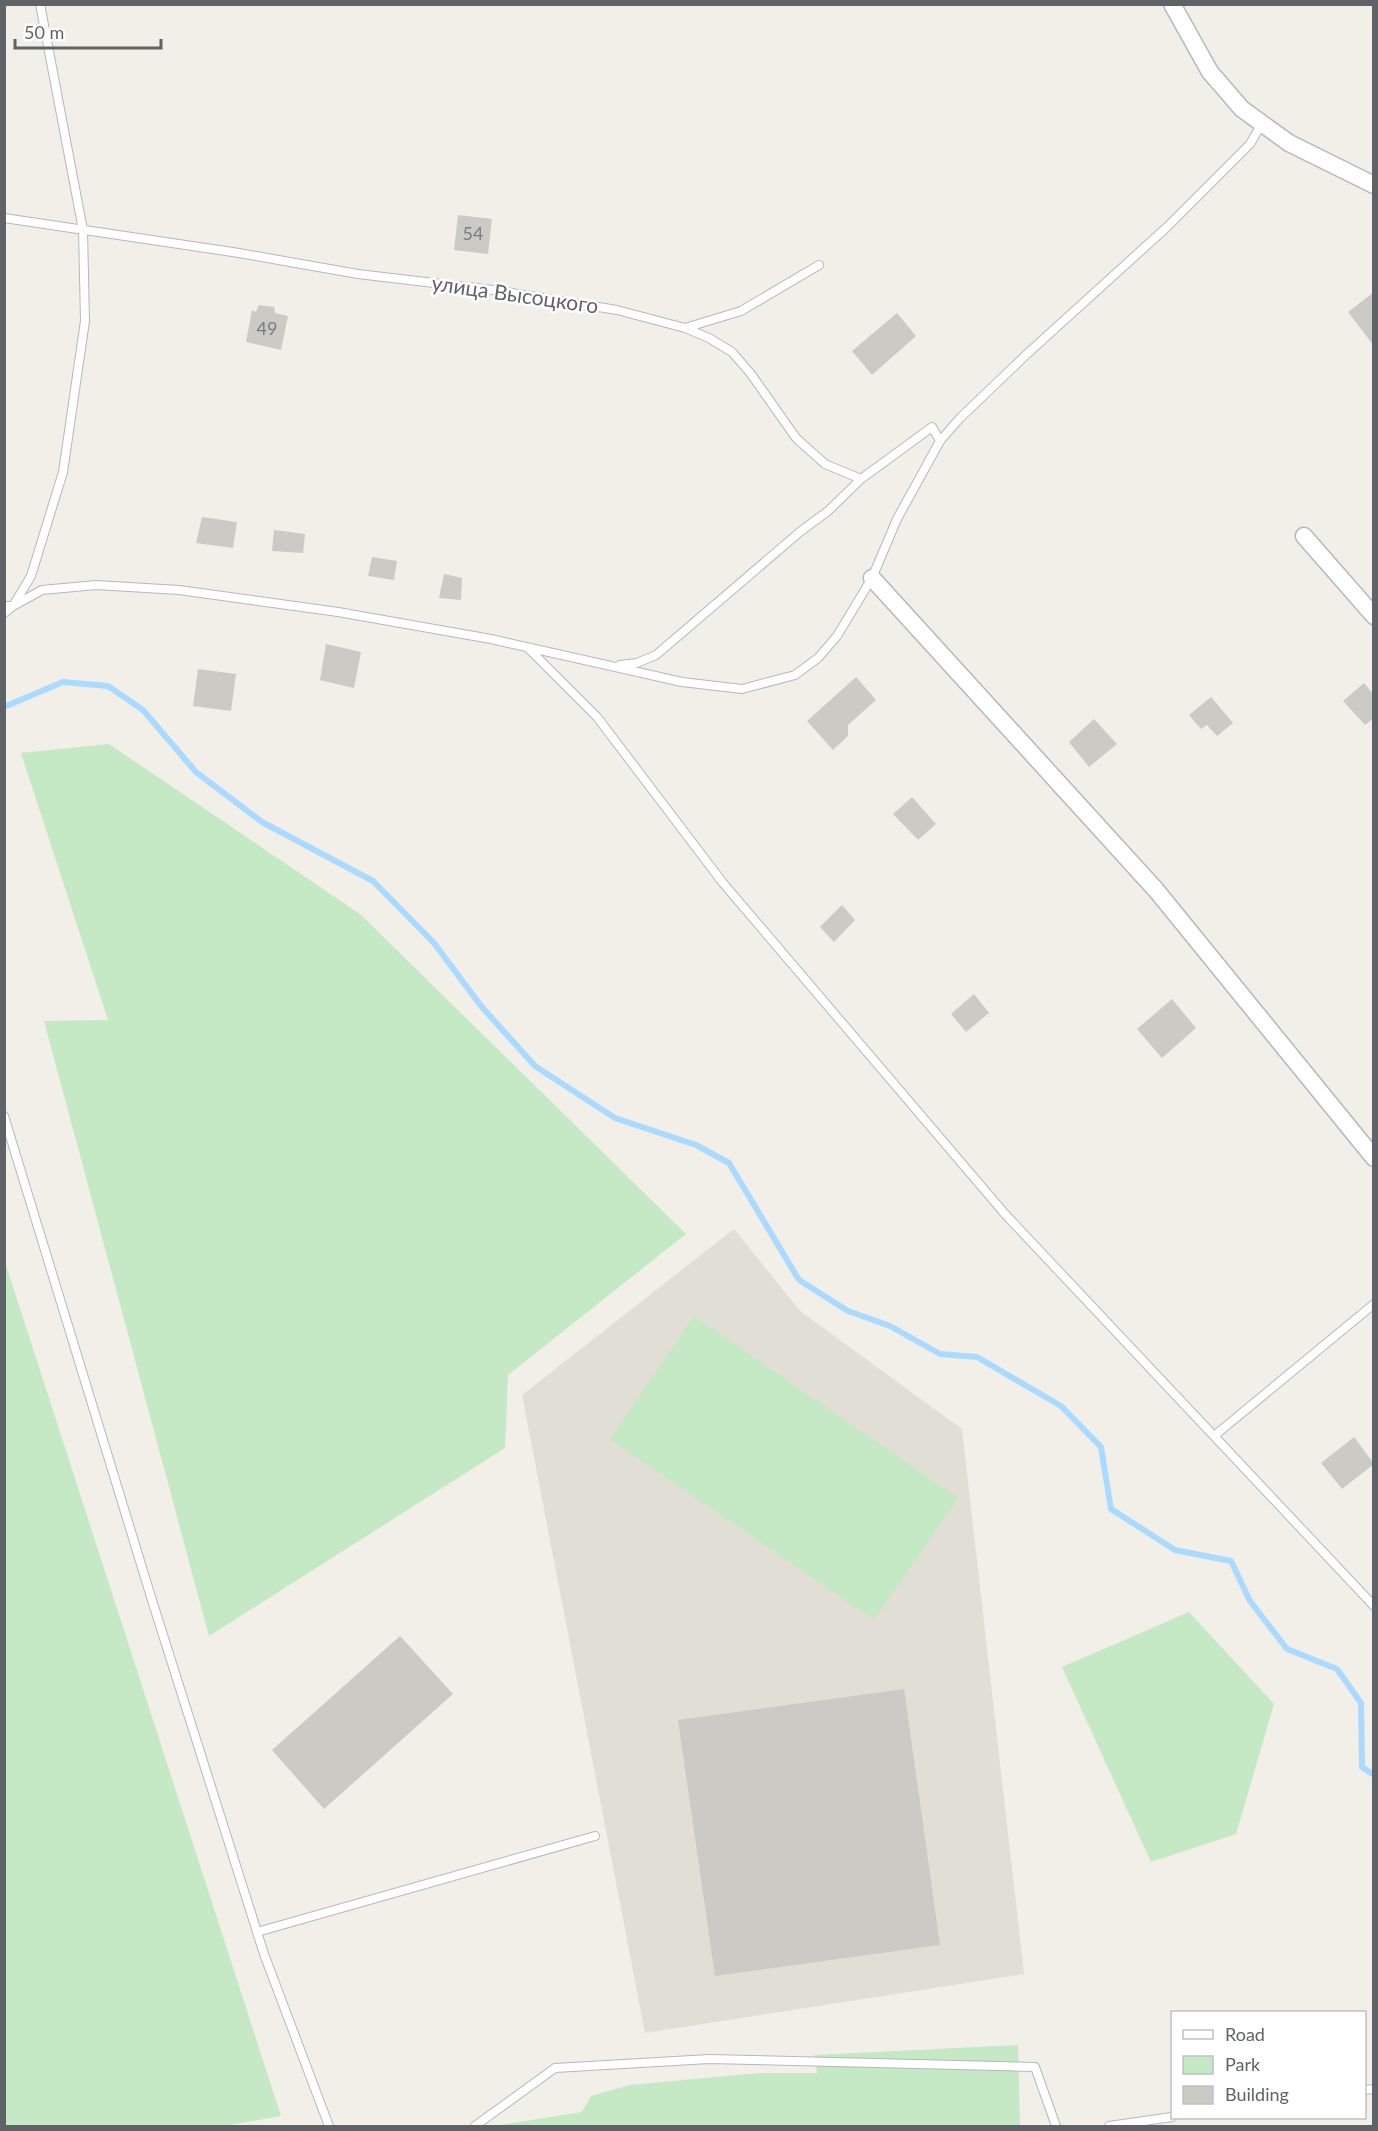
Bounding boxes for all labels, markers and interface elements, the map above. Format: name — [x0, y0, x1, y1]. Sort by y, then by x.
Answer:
scale bar — [15, 12, 160, 50]
text: 50 m — [24, 21, 64, 43]
house number: 54 — [463, 222, 483, 244]
street label: улица Высоцкого — [430, 269, 600, 318]
house number: 49 — [257, 317, 277, 339]
legend — [1171, 2011, 1366, 2119]
text: Road — [1225, 2023, 1265, 2045]
text: Park — [1225, 2053, 1261, 2075]
text: Building — [1225, 2083, 1289, 2105]

